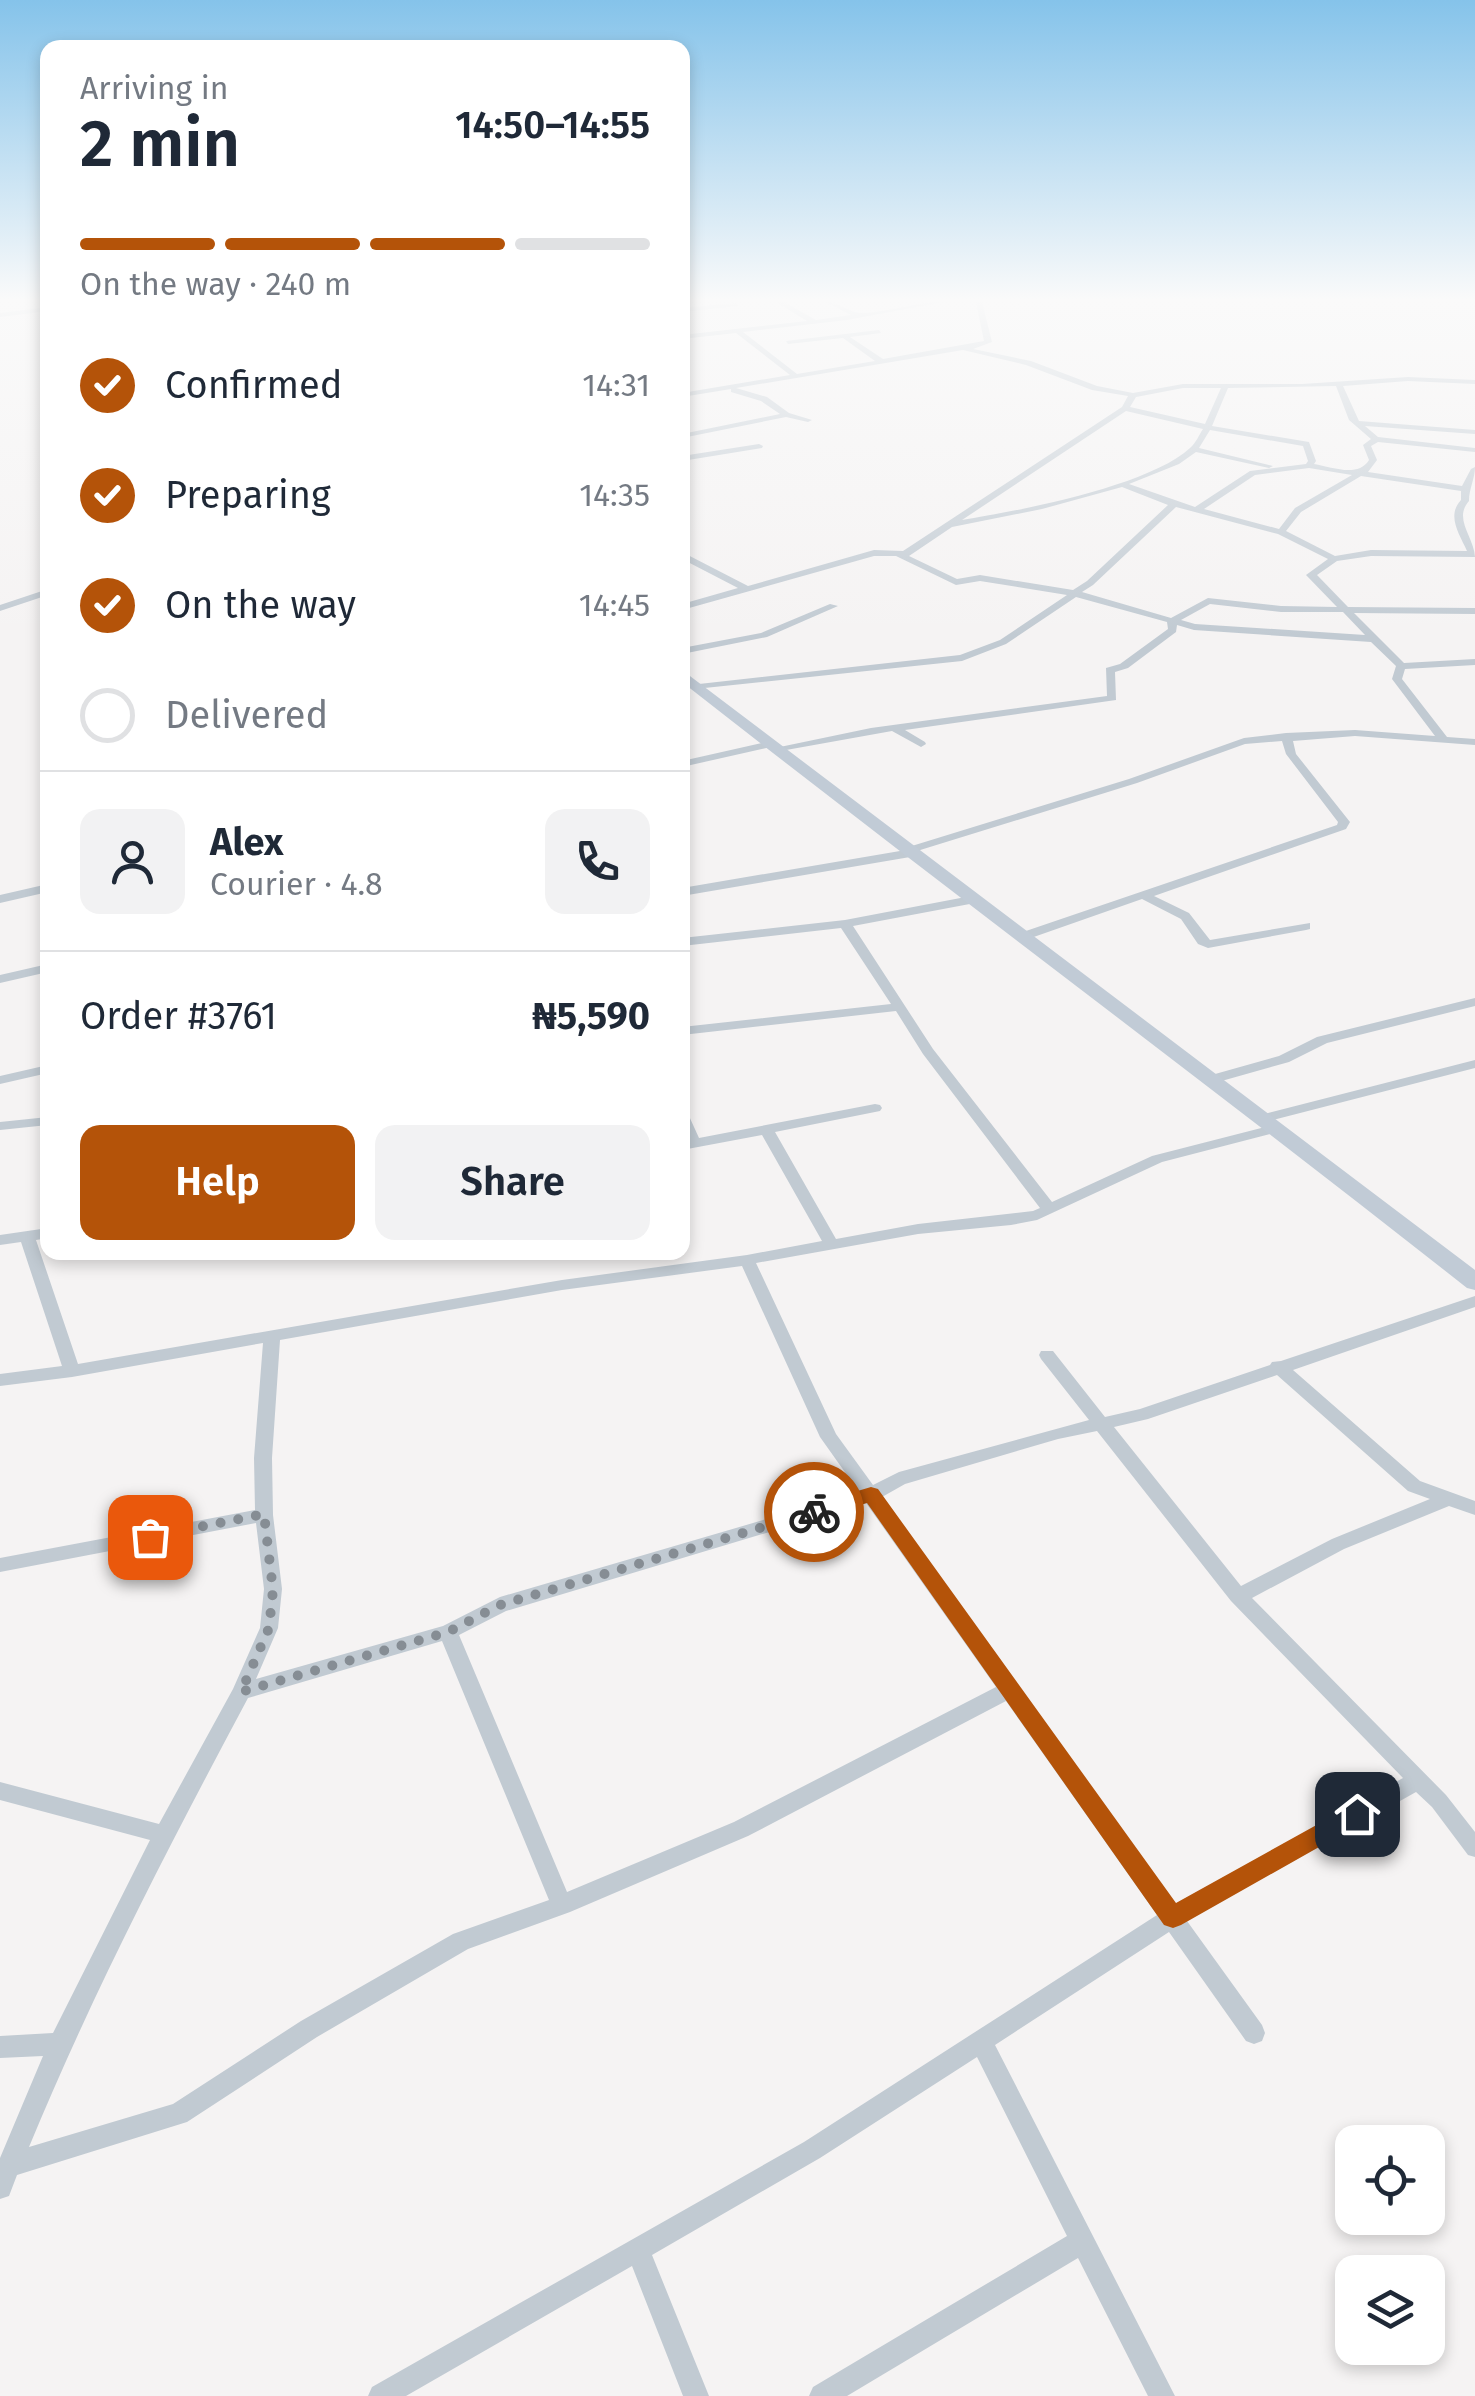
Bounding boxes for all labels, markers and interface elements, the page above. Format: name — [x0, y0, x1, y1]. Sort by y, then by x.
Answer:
text: Arriving in — [80, 69, 228, 107]
text: 14:50–14:55 — [455, 102, 650, 148]
text: 2 min — [80, 105, 240, 183]
text: On the way · 240 m — [80, 265, 351, 303]
icon: check — [80, 358, 135, 413]
text: Confirmed — [165, 362, 343, 408]
text: 14:31 — [582, 366, 650, 404]
icon: check — [80, 468, 135, 523]
text: Preparing — [165, 472, 331, 518]
text: 14:35 — [579, 476, 650, 514]
icon: check — [80, 578, 135, 633]
text: On the way — [165, 582, 356, 628]
text: 14:45 — [579, 586, 650, 624]
text: Delivered — [165, 692, 328, 738]
button: person — [80, 809, 185, 914]
button: phone — [545, 809, 650, 914]
text: Alex — [210, 819, 283, 865]
text: Courier · 4.8 — [210, 865, 383, 903]
text: Order #3761 — [80, 993, 277, 1039]
text: ₦5,590 — [532, 993, 650, 1039]
button: Help — [80, 1125, 355, 1240]
button: Share — [375, 1125, 650, 1240]
courier — [764, 1462, 864, 1562]
icon: bike — [787, 1485, 842, 1540]
pin — [108, 1495, 193, 1580]
icon: bag — [123, 1510, 178, 1565]
pin — [1315, 1772, 1400, 1857]
icon: home — [1330, 1787, 1385, 1842]
map controls — [1335, 2125, 1445, 2365]
button: locate — [1335, 2125, 1445, 2235]
button: layers — [1335, 2255, 1445, 2365]

